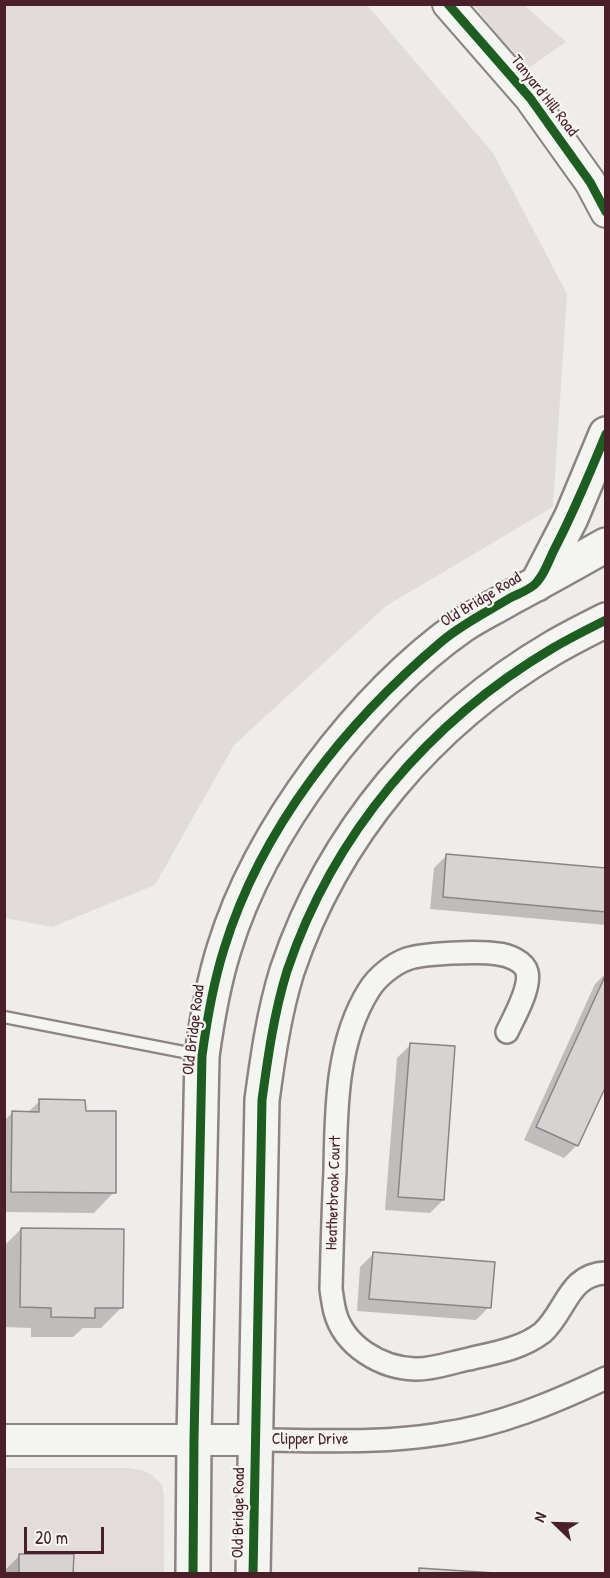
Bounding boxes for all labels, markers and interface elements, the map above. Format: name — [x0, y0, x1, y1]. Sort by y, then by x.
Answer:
street label: Tanyard Hill Road — [506, 51, 582, 141]
street label: Old Bridge Road — [437, 568, 525, 632]
street label: Old Bridge Road — [179, 984, 209, 1076]
street label: Heatherbrook Court — [322, 1136, 346, 1250]
street label: Clipper Drive — [272, 1430, 348, 1450]
street label: Old Bridge Road — [229, 1468, 249, 1558]
north arrow — [526, 1494, 586, 1554]
text: N — [528, 1509, 551, 1525]
scale bar — [27, 1515, 106, 1553]
text: 20 m — [35, 1525, 68, 1550]

